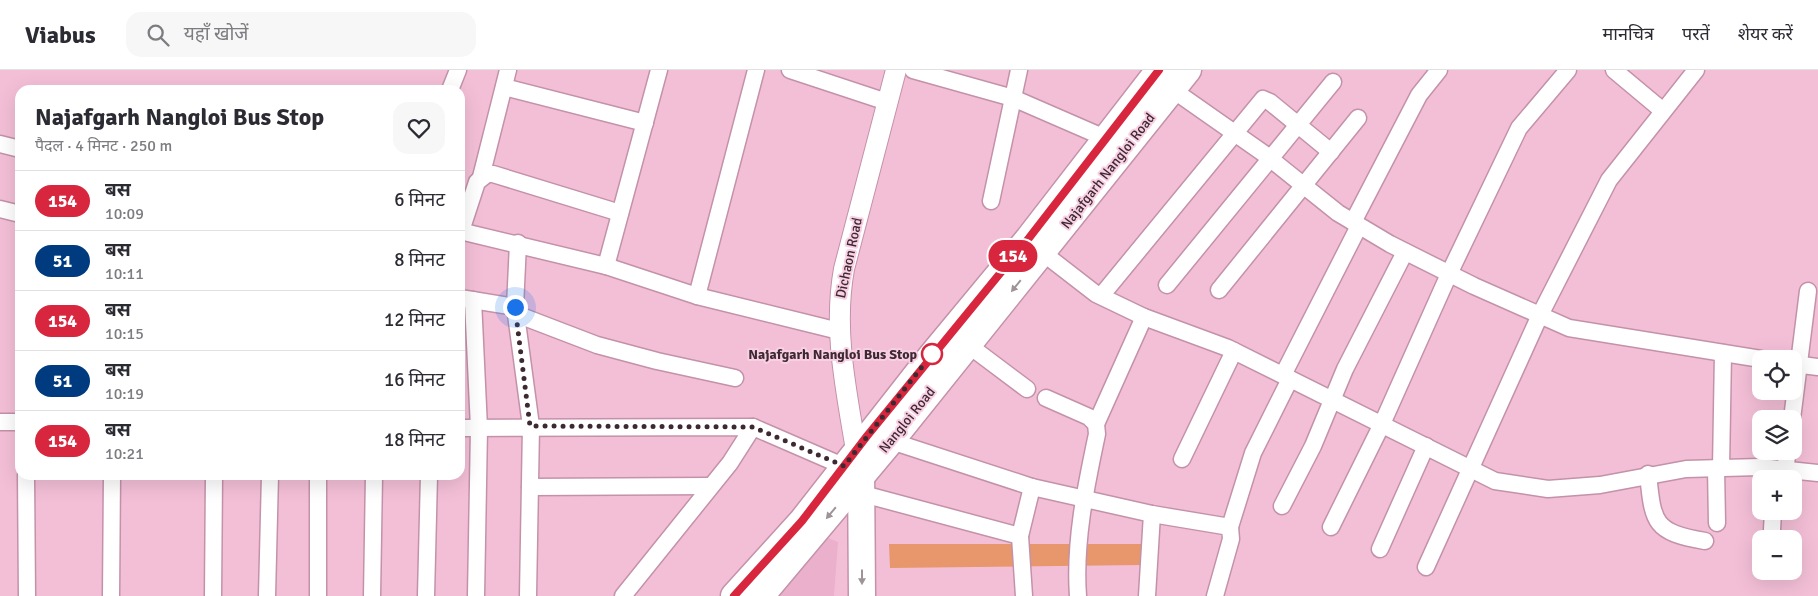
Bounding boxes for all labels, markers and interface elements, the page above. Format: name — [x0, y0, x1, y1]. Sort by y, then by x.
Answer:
search box — [126, 12, 476, 57]
text: Viabus — [25, 20, 96, 50]
icon: search — [144, 21, 172, 49]
text: यहाँ खोजें — [184, 22, 248, 46]
text: मानचित्र — [1602, 23, 1654, 45]
text: परतें — [1682, 23, 1710, 45]
text: शेयर करें — [1738, 23, 1793, 45]
text: Najafgarh Nangloi Bus Stop — [35, 102, 324, 132]
button: heart — [393, 102, 445, 154]
street label: Najafgarh Nangloi Road — [1057, 110, 1159, 232]
text: पैदल · 4 मिनट · 250 m — [35, 136, 172, 156]
text: बस — [105, 178, 131, 202]
text: 6 मिनट — [394, 188, 445, 212]
text: 154 — [48, 190, 77, 212]
text: 10:09 — [105, 204, 144, 224]
street label: Dichaon Road — [832, 216, 866, 300]
text: बस — [105, 238, 131, 262]
line badge: 154 — [984, 240, 1042, 272]
text: 154 — [998, 245, 1028, 267]
text: 8 मिनट — [394, 248, 445, 272]
text: 51 — [53, 250, 72, 272]
text: 10:11 — [105, 264, 144, 284]
one-way arrow — [1011, 280, 1022, 292]
your location — [503, 295, 528, 320]
text: बस — [105, 298, 131, 322]
text: 12 मिनट — [384, 308, 445, 332]
text: 154 — [48, 310, 77, 332]
text: 10:15 — [105, 324, 144, 344]
marker: Najafgarh Nangloi Bus Stop — [921, 343, 943, 365]
place label: Najafgarh Nangloi Bus Stop — [748, 346, 917, 363]
map controls — [1752, 350, 1802, 580]
button: locate — [1752, 350, 1802, 400]
text: बस — [105, 358, 131, 382]
text: 16 मिनट — [384, 368, 445, 392]
text: 51 — [53, 370, 72, 392]
text: 10:19 — [105, 384, 144, 404]
street label: Nangloi Road — [875, 384, 939, 456]
button: layers — [1752, 410, 1802, 460]
text: बस — [105, 418, 131, 442]
text: 18 मिनट — [384, 428, 445, 452]
text: 154 — [48, 430, 77, 452]
text: 10:21 — [105, 444, 144, 464]
button: + — [1752, 470, 1802, 520]
one-way arrow — [825, 506, 837, 518]
button: − — [1752, 530, 1802, 580]
one-way arrow — [858, 569, 866, 585]

